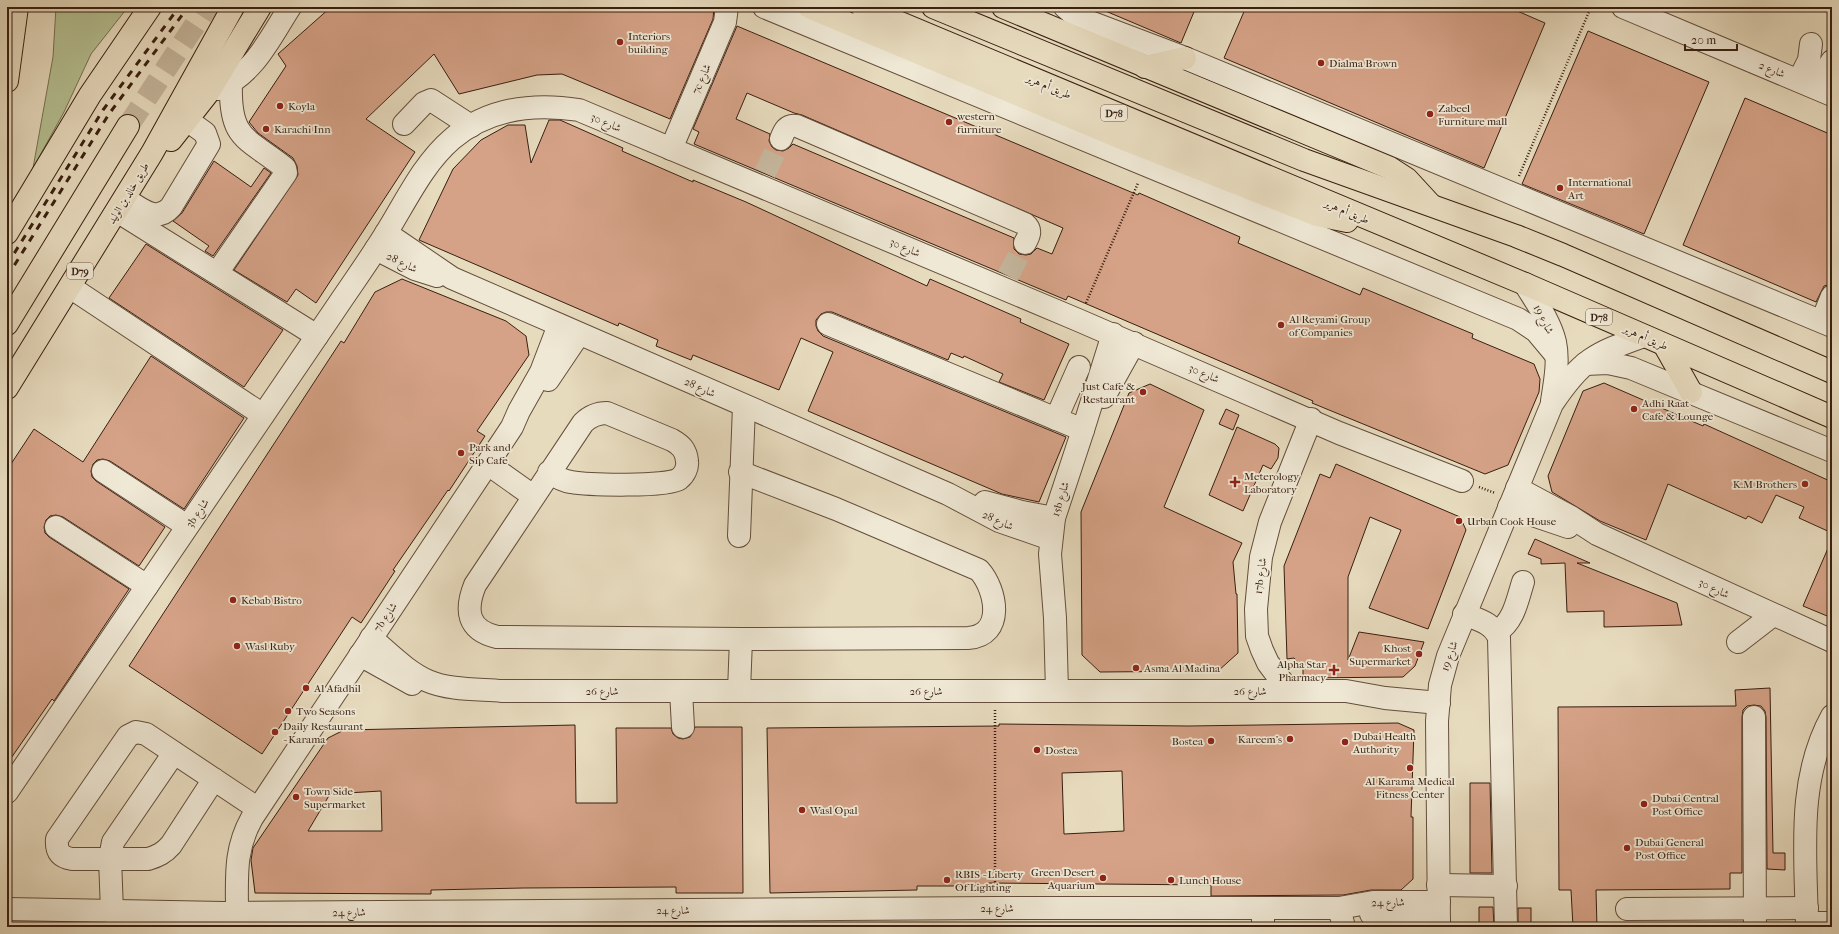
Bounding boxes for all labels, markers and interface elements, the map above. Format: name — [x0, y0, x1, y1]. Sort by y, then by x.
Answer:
scale bar — [1685, 26, 1737, 52]
place label: Interiors building — [627, 30, 670, 56]
text: 20 m — [1691, 33, 1716, 47]
marker: Interiors building — [615, 37, 625, 47]
place label: Dialma Brown — [1329, 57, 1398, 70]
marker: Dialma Brown — [1316, 58, 1326, 68]
street label: شارع 2 — [1756, 58, 1787, 83]
street label: 7c شارع — [689, 62, 716, 97]
street label: طريق أم هرير — [1022, 69, 1074, 104]
place label: Koyla — [288, 100, 316, 113]
marker: Koyla — [275, 101, 285, 111]
place label: Zabeel Furniture mall — [1438, 102, 1507, 128]
road number: D78 — [1101, 105, 1127, 121]
marker: Zabeel Furniture mall — [1425, 109, 1435, 119]
street label: شارع 30 — [587, 110, 623, 137]
place label: western furniture — [956, 110, 1002, 136]
marker: western furniture — [944, 117, 954, 127]
place label: Karachi Inn — [274, 123, 331, 136]
marker: Karachi Inn — [261, 124, 271, 134]
street label: طريق خالد بن الوليد — [105, 160, 153, 227]
place label: International Art — [1567, 176, 1631, 202]
marker: International Art — [1555, 183, 1565, 193]
street label: طريق أم هرير — [1320, 194, 1372, 229]
street label: شارع 30 — [886, 235, 922, 262]
street label: شارع 28 — [383, 249, 419, 278]
road number: D79 — [67, 263, 93, 279]
street label: شارع 19 — [1528, 302, 1556, 337]
road number: D78 — [1586, 309, 1612, 325]
place label: Al Reyami Group of Companies — [1288, 313, 1370, 339]
marker: Al Reyami Group of Companies — [1276, 320, 1286, 330]
street label: طريق أم هرير — [1619, 320, 1671, 356]
street label: شارع 30 — [1185, 361, 1221, 388]
street label: شارع 28 — [681, 375, 717, 403]
place label: Just Cafe & Restaurant — [1081, 380, 1135, 406]
marker: Just Cafe & Restaurant — [1138, 387, 1148, 397]
place label: Adhi Raat Cafe & Lounge — [1641, 397, 1714, 423]
marker: Adhi Raat Cafe & Lounge — [1629, 404, 1639, 414]
place label: Park and Sip Cafe — [469, 441, 512, 467]
marker: Park and Sip Cafe — [456, 448, 466, 458]
place label: Meterology Laboratory — [1244, 470, 1300, 496]
marker: Meterology Laboratory — [1229, 476, 1241, 488]
place label: K.M Brothers — [1733, 478, 1797, 491]
marker: K.M Brothers — [1800, 479, 1810, 489]
street label: 15b شارع — [1049, 480, 1075, 519]
street label: 3b شارع — [183, 496, 214, 532]
street label: شارع 28 — [979, 508, 1015, 536]
place label: Urban Cook House — [1467, 515, 1557, 528]
marker: Urban Cook House — [1454, 516, 1464, 526]
street label: 17b شارع — [1252, 557, 1272, 595]
street label: شارع 30 — [1695, 576, 1731, 604]
place label: Kebab Bistro — [241, 594, 302, 607]
marker: Kebab Bistro — [228, 595, 238, 605]
street label: 7b شارع — [371, 600, 402, 636]
street label: شارع 19 — [1438, 639, 1464, 674]
place label: Wasl Ruby — [244, 640, 296, 653]
marker: Wasl Ruby — [232, 641, 242, 651]
place label: Khost Supermarket — [1349, 642, 1411, 668]
marker: Khost Supermarket — [1414, 649, 1424, 659]
place label: Alpha Star Pharmacy — [1276, 658, 1327, 684]
place label: Asma Al Madina — [1143, 662, 1221, 675]
marker: Asma Al Madina — [1131, 663, 1141, 673]
marker: Alpha Star Pharmacy — [1329, 665, 1339, 675]
place label: Al Afadhil — [313, 682, 361, 695]
marker: Al Afadhil — [301, 683, 311, 693]
street label: شارع 26 — [585, 685, 619, 701]
street label: شارع 26 — [909, 685, 943, 701]
street label: شارع 26 — [1233, 685, 1267, 701]
place label: Two Seasons — [296, 705, 355, 718]
marker: Two Seasons — [283, 706, 293, 716]
place label: Daily Restaurant - Karama — [283, 720, 363, 746]
marker: Daily Restaurant - Karama — [270, 727, 280, 737]
place label: Dubai Health Authority — [1352, 730, 1417, 756]
place label: Kareem's — [1238, 733, 1282, 746]
marker: Kareem's — [1285, 734, 1295, 744]
place label: Bostea — [1172, 735, 1204, 748]
marker: Bostea — [1206, 736, 1216, 746]
marker: Dubai Health Authority — [1340, 737, 1350, 747]
place label: Dostea — [1045, 744, 1078, 757]
marker: Dostea — [1032, 745, 1042, 755]
marker: Al Karama Medical Fitness Center — [1405, 763, 1415, 773]
place label: Al Karama Medical Fitness Center — [1364, 775, 1455, 801]
place label: Town Side Supermarket — [304, 785, 366, 811]
marker: Town Side Supermarket — [291, 792, 301, 802]
place label: Dubai Central Post Office — [1652, 792, 1719, 818]
marker: Dubai Central Post Office — [1639, 799, 1649, 809]
place label: Wasl Opal — [809, 804, 858, 817]
marker: Wasl Opal — [797, 805, 807, 815]
place label: Dubai General Post Office — [1635, 836, 1704, 862]
marker: Dubai General Post Office — [1622, 843, 1632, 853]
place label: Green Desert Aquarium — [1031, 866, 1096, 892]
place label: RBIS - Liberty Of Lighting — [955, 868, 1024, 894]
marker: Green Desert Aquarium — [1098, 873, 1108, 883]
place label: Lunch House — [1179, 874, 1242, 887]
marker: RBIS - Liberty Of Lighting — [942, 875, 952, 885]
marker: Lunch House — [1166, 875, 1176, 885]
street label: شارع 24 — [1371, 896, 1405, 912]
street label: شارع 24 — [980, 902, 1014, 918]
street label: شارع 24 — [656, 904, 690, 920]
street label: شارع 24 — [332, 906, 366, 922]

